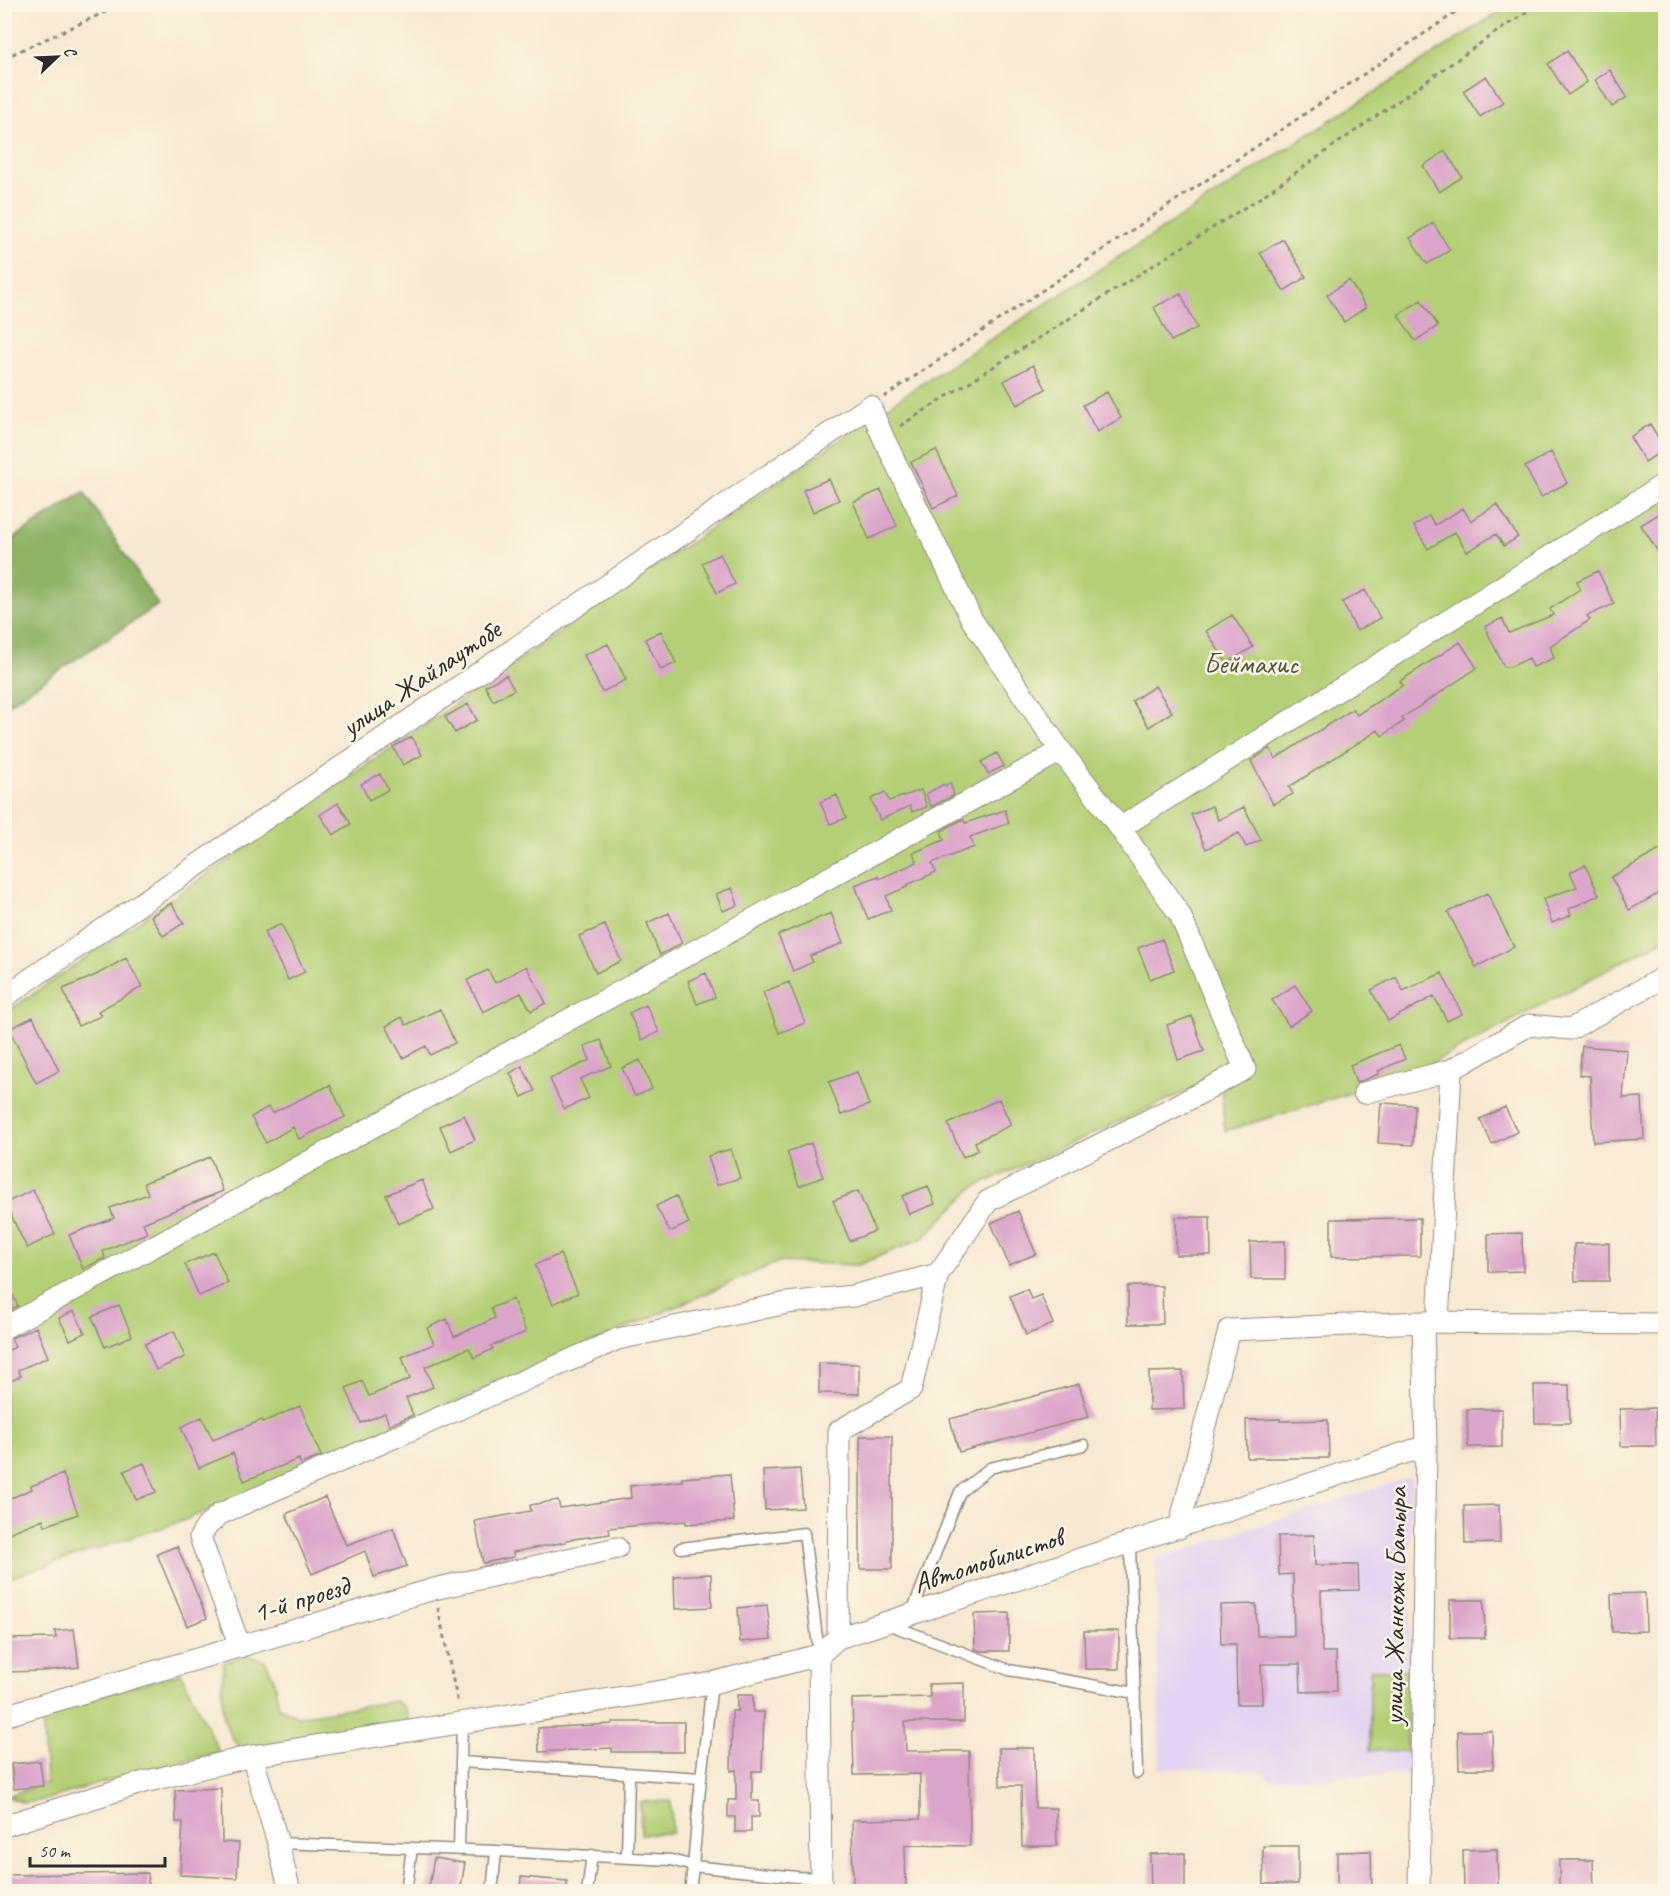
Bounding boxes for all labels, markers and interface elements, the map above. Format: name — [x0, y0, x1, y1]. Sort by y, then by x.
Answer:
north arrow — [27, 27, 87, 87]
text: С — [59, 44, 81, 61]
street label: улица Жайлаутобе — [333, 611, 509, 745]
park label: Беймахис — [1204, 646, 1300, 681]
street label: улица Жанкожи Батыра — [1375, 1485, 1415, 1728]
street label: Автомобилистов — [909, 1518, 1072, 1601]
street label: 1-й проезд — [249, 1567, 356, 1630]
scale bar — [30, 1830, 165, 1868]
text: 50 m — [39, 1840, 72, 1862]

